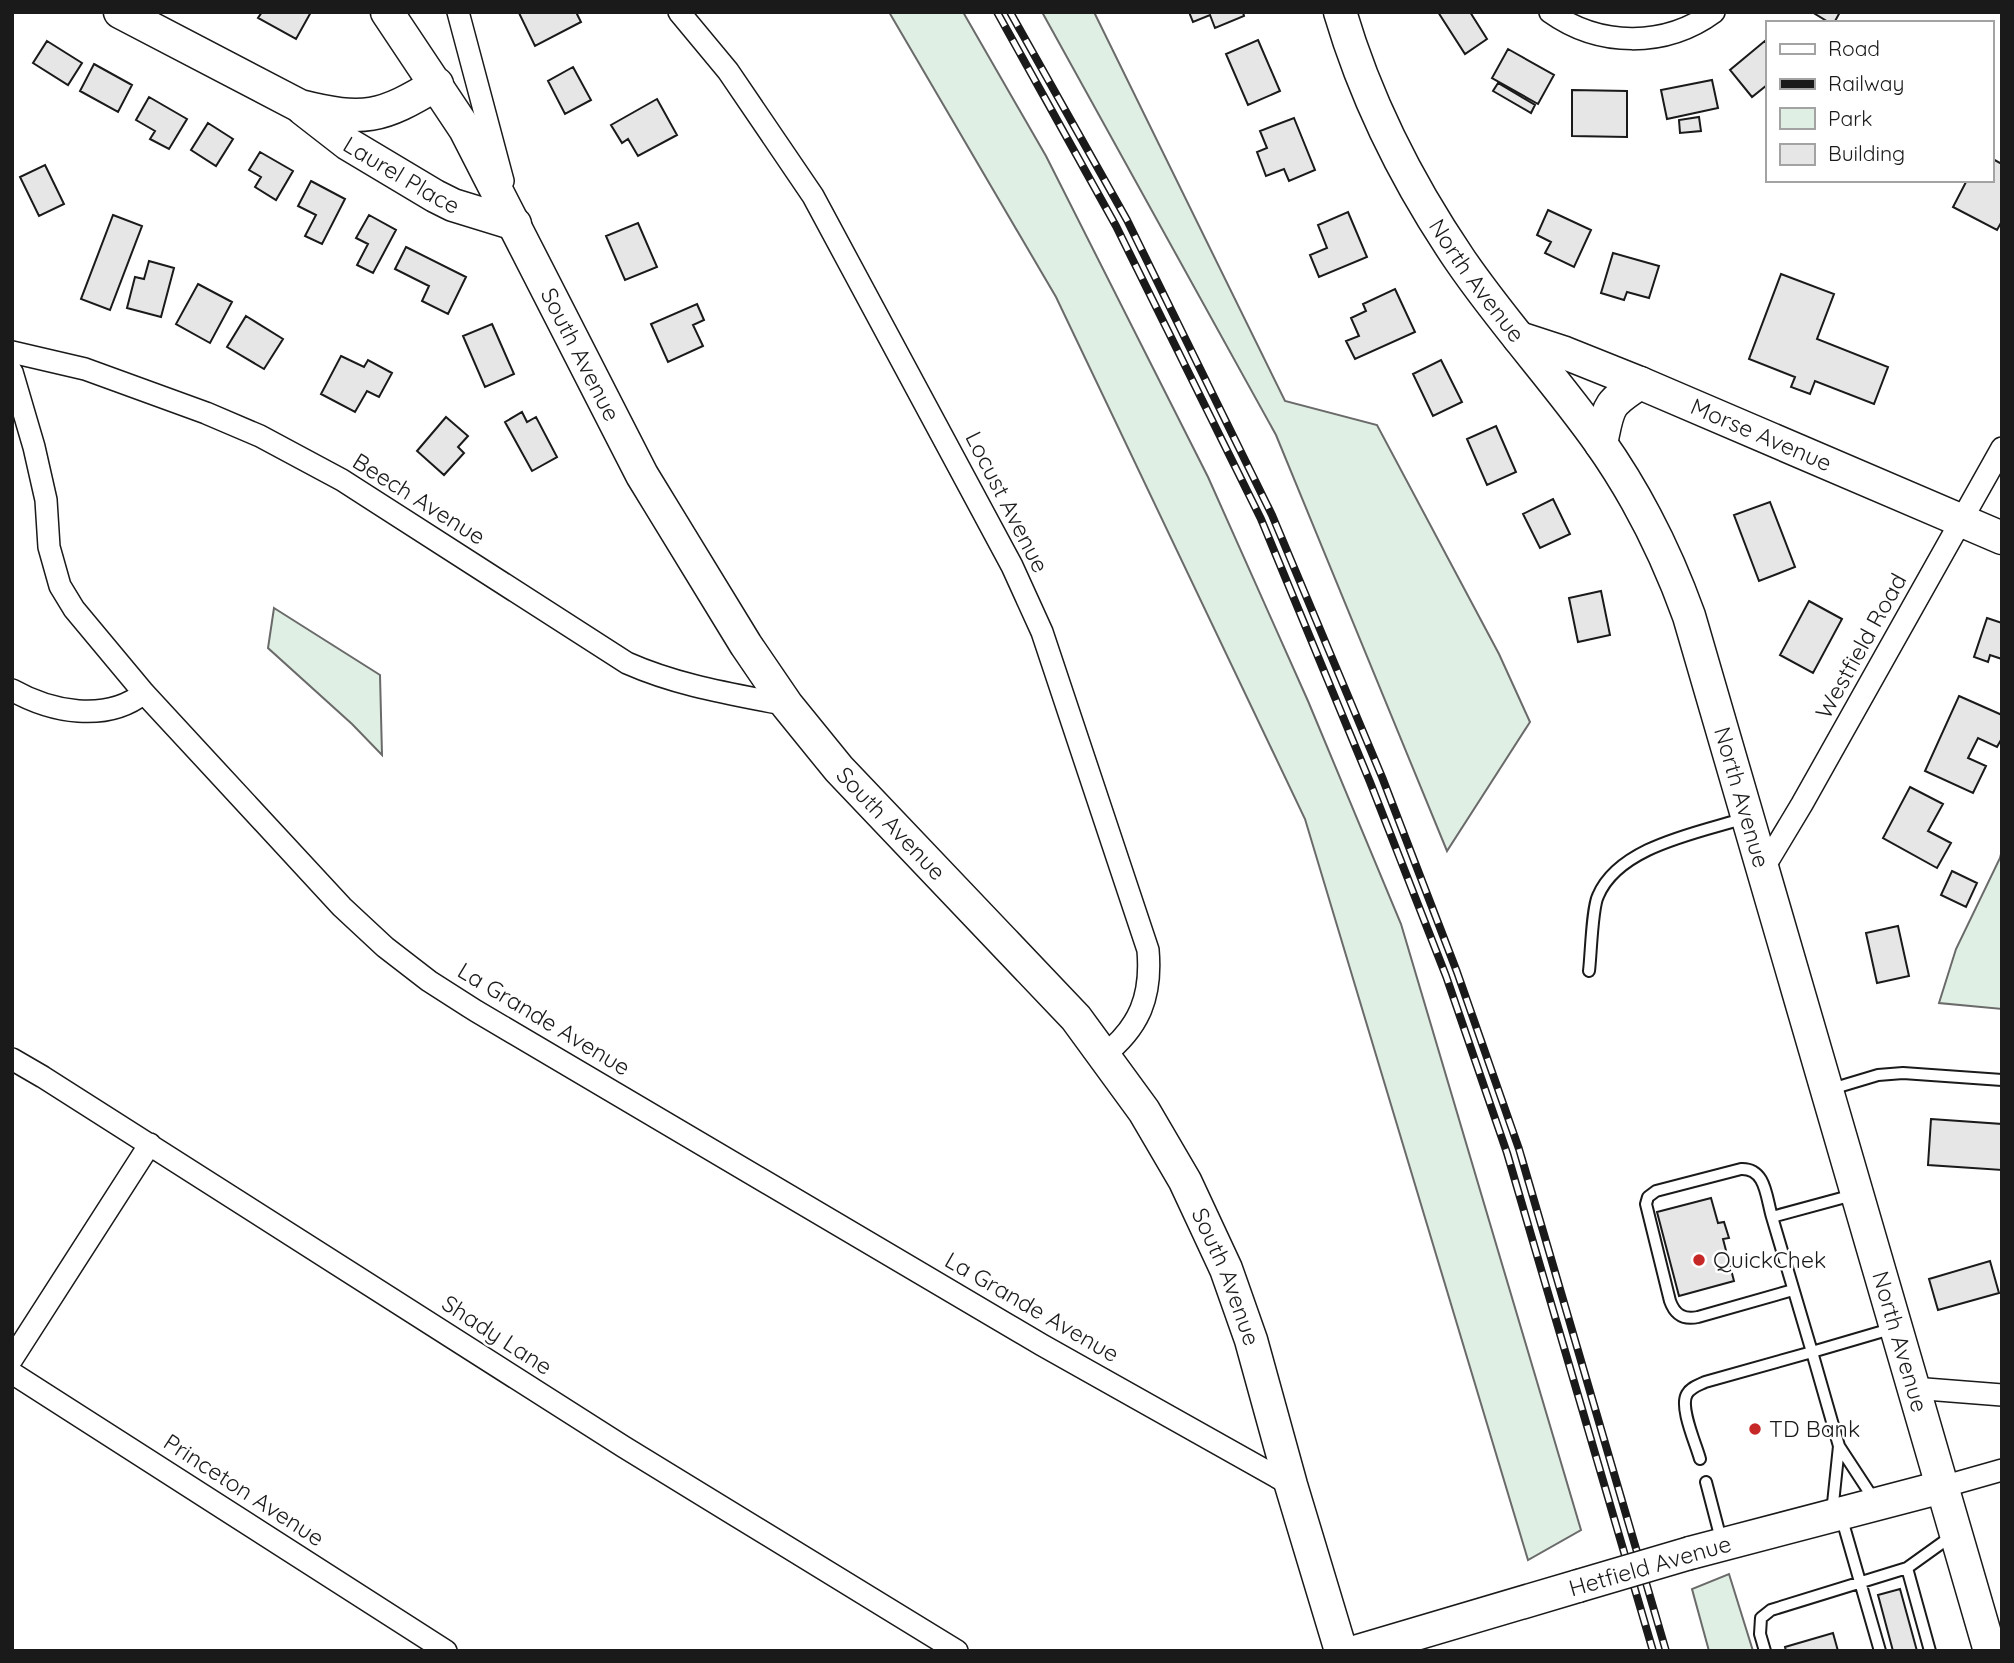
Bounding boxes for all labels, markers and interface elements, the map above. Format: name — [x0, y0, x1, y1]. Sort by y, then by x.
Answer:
legend — [1766, 21, 1993, 182]
text: Road — [1828, 35, 1880, 61]
text: Railway — [1828, 70, 1904, 96]
text: Park — [1828, 105, 1872, 131]
street label: Laurel Place — [338, 130, 465, 220]
text: Building — [1828, 140, 1905, 166]
street label: North Avenue — [1423, 213, 1531, 348]
street label: South Avenue — [535, 283, 627, 426]
street label: Morse Avenue — [1686, 391, 1836, 477]
street label: Locust Avenue — [959, 426, 1055, 577]
street label: Beech Avenue — [348, 446, 491, 551]
street label: Westfield Road — [1809, 568, 1913, 724]
street label: North Avenue — [1708, 723, 1776, 871]
street label: South Avenue — [831, 760, 952, 886]
street label: La Grande Avenue — [453, 956, 636, 1082]
street label: South Avenue — [1186, 1203, 1267, 1349]
street label: La Grande Avenue — [940, 1245, 1124, 1368]
place label: QuickChek — [1713, 1245, 1826, 1274]
marker: QuickChek — [1691, 1252, 1707, 1268]
street label: North Avenue — [1866, 1268, 1935, 1415]
street label: Shady Lane — [437, 1288, 558, 1381]
place label: TD Bank — [1769, 1414, 1860, 1443]
marker: TD Bank — [1747, 1421, 1763, 1437]
street label: Princeton Avenue — [159, 1427, 330, 1552]
street label: Hetfield Avenue — [1565, 1529, 1734, 1603]

